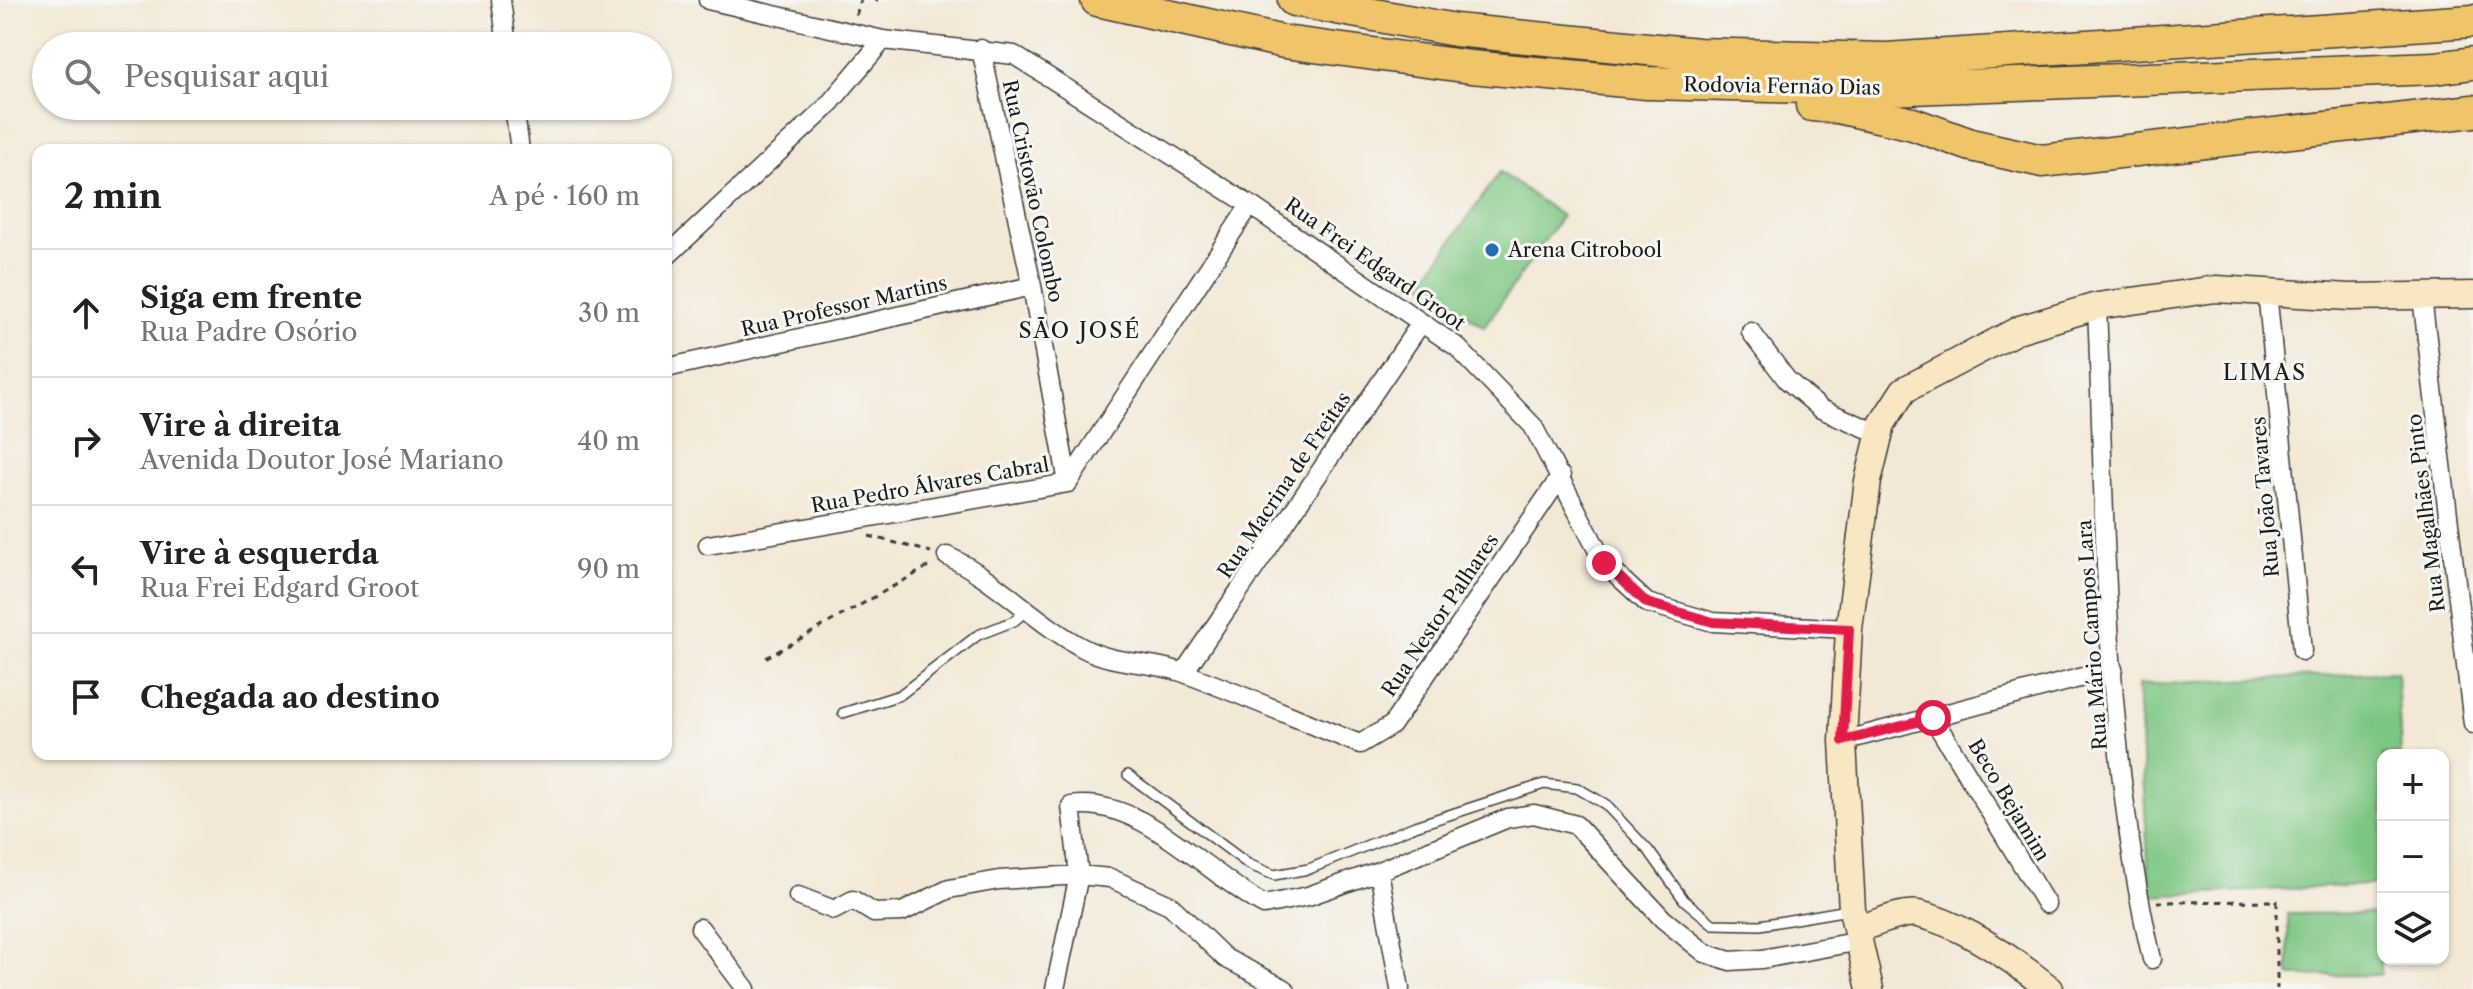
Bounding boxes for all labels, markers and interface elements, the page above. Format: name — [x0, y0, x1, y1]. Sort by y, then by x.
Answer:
search box — [32, 32, 672, 120]
icon: search — [60, 54, 104, 98]
text: Pesquisar aqui — [124, 58, 329, 95]
street label: Rodovia Fernão Dias — [1683, 72, 1881, 100]
street label: Rua Cristovão Colombo — [998, 77, 1068, 305]
text: 2 min — [64, 175, 162, 217]
text: A pé · 160 m — [489, 180, 640, 212]
street label: Rua Frei Edgard Groot — [1280, 193, 1470, 335]
place label: Arena Citrobool — [1507, 238, 1662, 262]
marker: Arena Citrobool — [1483, 241, 1501, 259]
street label: Rua Professor Martins — [739, 271, 949, 341]
text: Siga em frente — [140, 279, 362, 316]
icon: ahead — [64, 291, 108, 335]
text: 30 m — [578, 297, 640, 329]
text: Rua Padre Osório — [140, 316, 357, 348]
district label: SÃO JOSÉ — [1019, 316, 1141, 344]
district label: LIMAS — [2223, 359, 2307, 386]
street label: Rua Macrina de Freitas — [1213, 387, 1355, 583]
text: Vire à direita — [140, 407, 341, 444]
street label: Rua Magalhães Pinto — [2402, 412, 2450, 614]
street label: Rua João Tavares — [2246, 416, 2284, 578]
icon: right — [64, 419, 108, 463]
text: 40 m — [577, 425, 640, 457]
text: Avenida Doutor José Mariano — [140, 444, 504, 476]
street label: Rua Pedro Álvares Cabral — [809, 451, 1051, 518]
street label: Rua Mário Campos Lara — [2072, 518, 2112, 751]
street label: Rua Nestor Palhares — [1376, 529, 1504, 701]
text: Vire à esquerda — [140, 535, 379, 572]
route end — [1586, 545, 1622, 581]
icon: left — [64, 547, 108, 591]
text: 90 m — [577, 553, 640, 585]
text: Rua Frei Edgard Groot — [140, 572, 419, 604]
icon: arrive — [64, 675, 108, 719]
text: Chegada ao destino — [140, 679, 440, 716]
route start — [1915, 700, 1951, 736]
street label: Beco Bejamim — [1963, 735, 2055, 866]
map controls — [2377, 749, 2449, 965]
button: + — [2377, 749, 2449, 821]
button: − — [2377, 821, 2449, 893]
button: layers — [2377, 893, 2449, 965]

